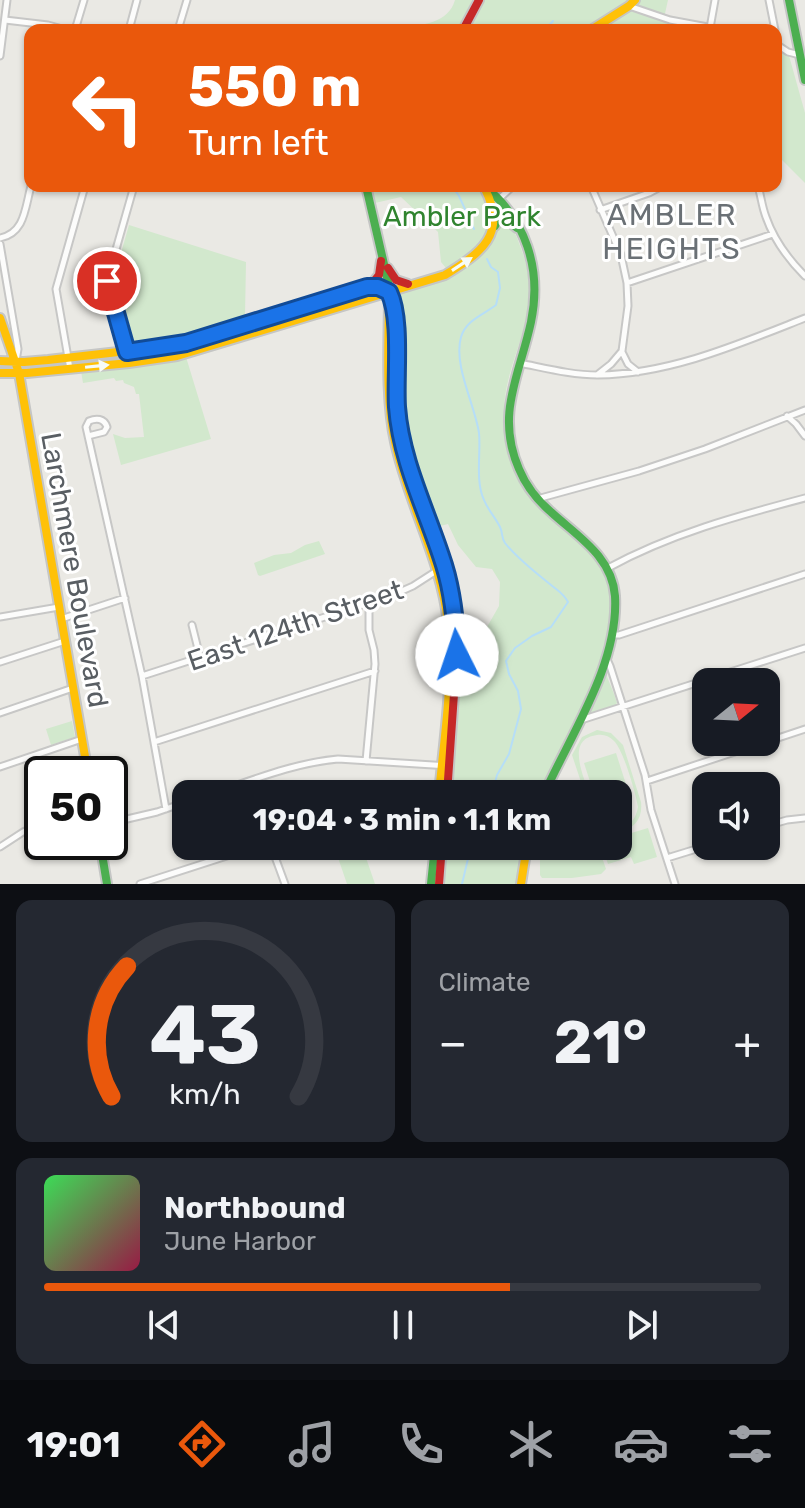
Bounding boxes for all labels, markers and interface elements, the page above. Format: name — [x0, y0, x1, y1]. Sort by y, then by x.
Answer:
text: 550 m — [188, 54, 362, 120]
icon: left — [56, 56, 160, 160]
text: Turn left — [188, 121, 329, 164]
district label: AMBLER HEIGHTS — [602, 197, 742, 267]
park label: Ambler Park — [383, 200, 541, 233]
pin — [73, 247, 141, 315]
one-way arrow — [452, 256, 473, 271]
icon: arrive — [85, 259, 129, 303]
one-way arrow — [85, 359, 110, 372]
street label: Larchmere Boulevard — [34, 430, 115, 710]
street label: East 124th Street — [183, 573, 407, 678]
position arrow — [415, 613, 499, 697]
north arrow — [692, 668, 780, 756]
map controls — [692, 668, 780, 860]
speed limit sign: 50 — [24, 756, 128, 860]
button: sound — [692, 772, 780, 860]
text: 19:04 · 3 min · 1.1 km — [253, 802, 551, 838]
text: Climate — [439, 967, 531, 998]
text: 43 — [149, 985, 261, 1084]
text: 21° — [554, 1007, 647, 1078]
text: − — [439, 1017, 467, 1069]
text: + — [734, 1017, 761, 1069]
text: km/h — [170, 1077, 241, 1111]
text: Northbound — [164, 1190, 346, 1226]
text: June Harbor — [164, 1226, 316, 1257]
icon: previous — [142, 1303, 186, 1347]
icon: pause — [381, 1303, 425, 1347]
icon: next — [620, 1303, 664, 1347]
icon: directions — [174, 1416, 230, 1472]
icon: music — [284, 1416, 340, 1472]
icon: phone — [393, 1416, 449, 1472]
icon: climate — [503, 1416, 559, 1472]
icon: car — [613, 1416, 669, 1472]
icon: filters — [722, 1416, 778, 1472]
text: 19:01 — [27, 1423, 121, 1466]

